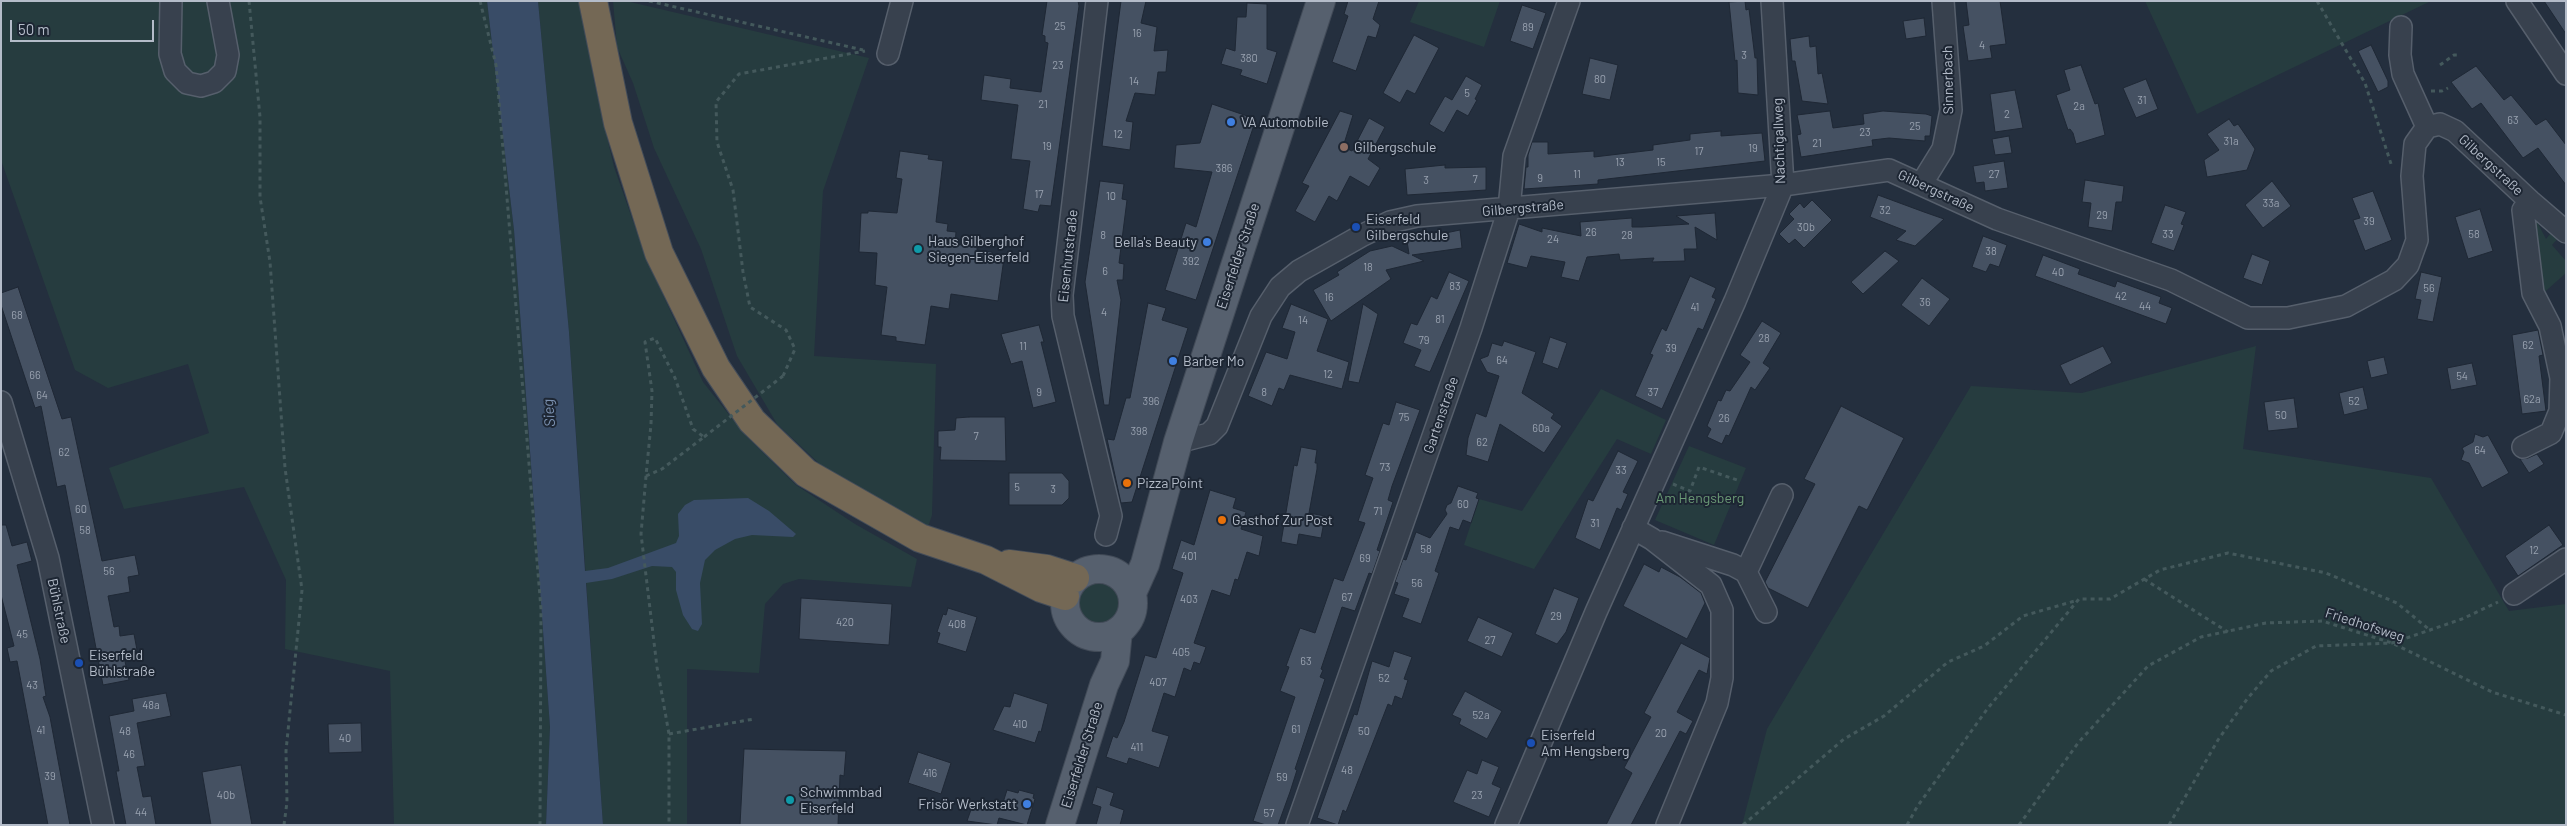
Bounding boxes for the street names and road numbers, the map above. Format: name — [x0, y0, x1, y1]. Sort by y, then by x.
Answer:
street label: Sinnerbach — [1939, 45, 1957, 115]
street label: Nachtigallweg — [1769, 98, 1789, 184]
street label: Gilbergstraße — [2455, 131, 2527, 199]
street label: Gilbergstraße — [1895, 166, 1977, 216]
street label: Gilbergstraße — [1481, 196, 1565, 220]
street label: Eiserfelder Straße — [1213, 201, 1263, 311]
street label: Eisenhutstraße — [1055, 209, 1081, 303]
street label: Gartenstraße — [1420, 374, 1462, 456]
street label: Bühlstraße — [44, 577, 74, 645]
street label: Friedhofsweg — [2323, 604, 2407, 646]
street label: Eiserfelder Straße — [1058, 700, 1106, 810]

